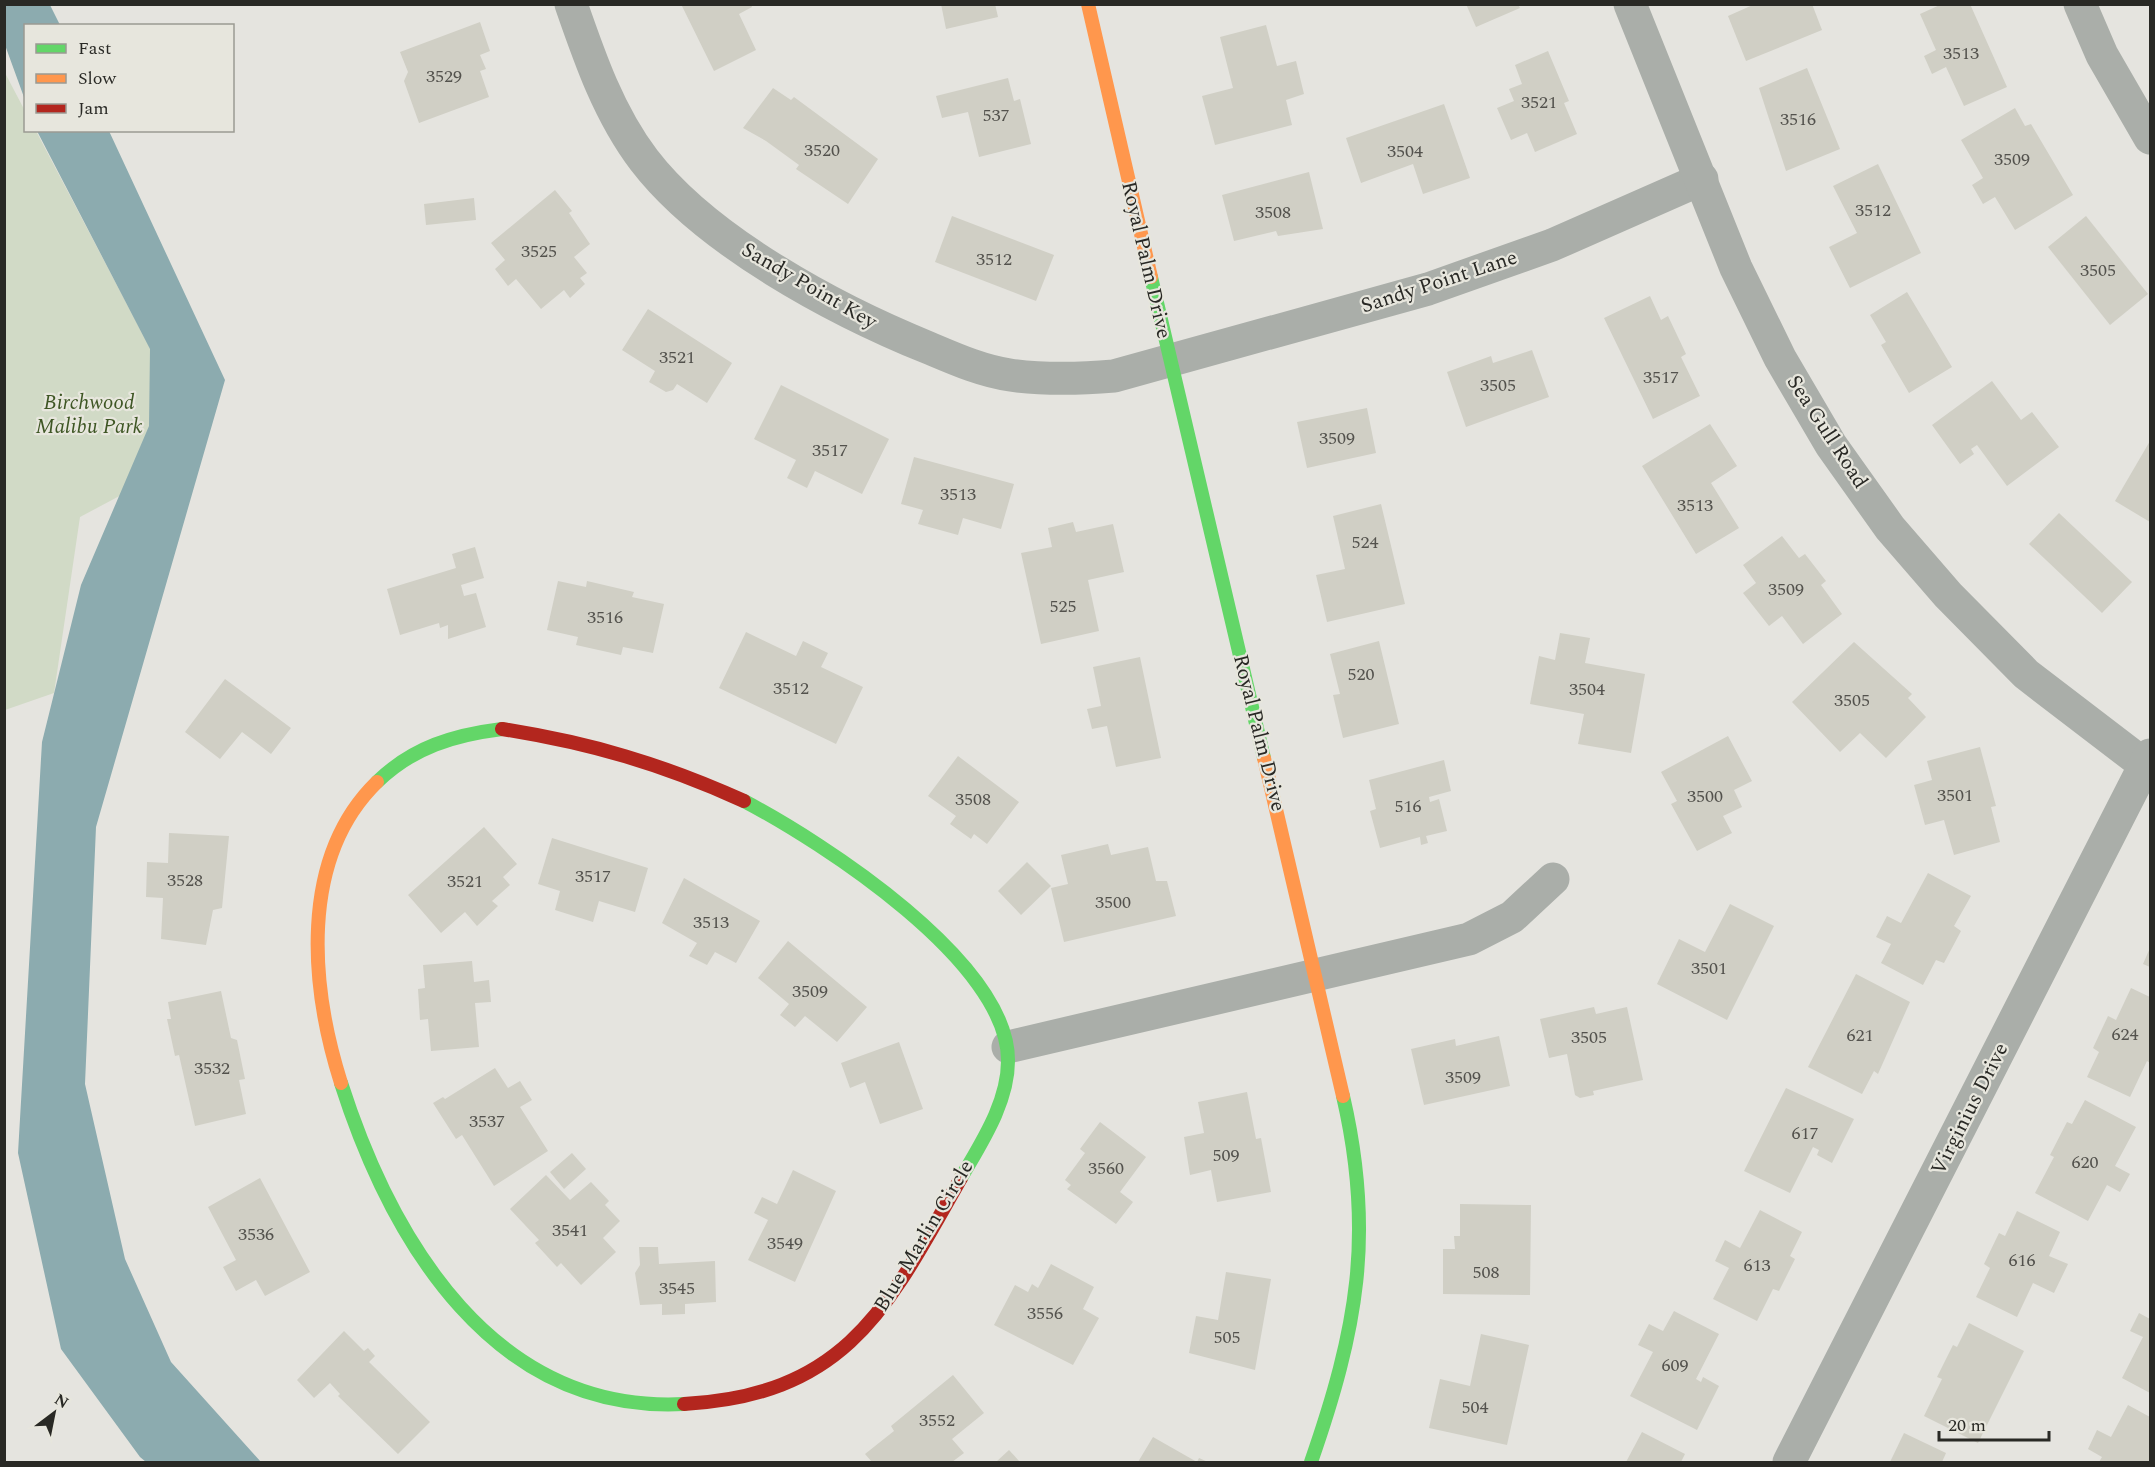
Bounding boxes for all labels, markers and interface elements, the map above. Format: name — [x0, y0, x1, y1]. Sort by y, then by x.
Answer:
legend — [24, 24, 234, 132]
text: Fast — [78, 35, 111, 62]
house number: 3513 — [1943, 40, 1979, 67]
house number: 3529 — [426, 63, 462, 90]
text: Slow — [78, 65, 117, 92]
house number: 3521 — [1521, 89, 1557, 116]
text: Jam — [78, 95, 109, 122]
house number: 537 — [983, 102, 1010, 129]
house number: 3516 — [1780, 106, 1816, 133]
house number: 3520 — [804, 137, 840, 164]
house number: 3504 — [1387, 138, 1423, 165]
house number: 3509 — [1994, 146, 2030, 173]
street label: Royal Palm Drive — [1112, 178, 1180, 342]
house number: 3512 — [1855, 197, 1891, 224]
house number: 3508 — [1255, 199, 1291, 226]
street label: Sandy Point Key — [735, 234, 884, 338]
house number: 3525 — [521, 238, 557, 265]
street label: Sandy Point Lane — [1357, 242, 1521, 322]
house number: 3512 — [976, 246, 1012, 273]
house number: 3505 — [2080, 257, 2116, 284]
house number: 3521 — [659, 344, 695, 371]
house number: 3517 — [1643, 364, 1679, 391]
street label: Sea Gull Road — [1778, 369, 1876, 495]
house number: 3505 — [1480, 372, 1516, 399]
park label: Birchwood Malibu Park — [35, 387, 143, 443]
house number: 3509 — [1319, 425, 1355, 452]
house number: 3517 — [812, 437, 848, 464]
house number: 3513 — [940, 481, 976, 508]
house number: 3513 — [1677, 492, 1713, 519]
house number: 524 — [1352, 529, 1379, 556]
house number: 3509 — [1768, 576, 1804, 603]
house number: 525 — [1050, 593, 1077, 620]
house number: 3516 — [587, 604, 623, 631]
street label: Royal Palm Drive — [1224, 651, 1294, 815]
house number: 520 — [1348, 661, 1375, 688]
house number: 3512 — [773, 675, 809, 702]
house number: 3504 — [1569, 676, 1605, 703]
house number: 3505 — [1834, 687, 1870, 714]
house number: 3501 — [1937, 782, 1973, 809]
house number: 3500 — [1687, 783, 1723, 810]
house number: 3508 — [955, 786, 991, 813]
house number: 516 — [1395, 793, 1422, 820]
house number: 3517 — [575, 863, 611, 890]
house number: 3528 — [167, 867, 203, 894]
house number: 3521 — [447, 868, 483, 895]
house number: 3500 — [1095, 889, 1131, 916]
house number: 3513 — [693, 909, 729, 936]
house number: 3501 — [1691, 955, 1727, 982]
house number: 3509 — [792, 978, 828, 1005]
house number: 624 — [2112, 1021, 2139, 1048]
house number: 621 — [1847, 1022, 1874, 1049]
house number: 3505 — [1571, 1024, 1607, 1051]
street label: Virginius Drive — [1923, 1037, 2017, 1181]
house number: 3532 — [194, 1055, 230, 1082]
house number: 3509 — [1445, 1064, 1481, 1091]
house number: 3537 — [469, 1108, 505, 1135]
house number: 617 — [1792, 1120, 1819, 1147]
house number: 509 — [1213, 1142, 1240, 1169]
house number: 620 — [2072, 1149, 2099, 1176]
street label: Blue Marlin Circle — [866, 1154, 982, 1318]
house number: 3560 — [1088, 1155, 1124, 1182]
house number: 3541 — [552, 1217, 588, 1244]
house number: 3536 — [238, 1221, 274, 1248]
house number: 3549 — [767, 1230, 803, 1257]
house number: 616 — [2009, 1247, 2036, 1274]
house number: 613 — [1744, 1252, 1771, 1279]
house number: 508 — [1473, 1259, 1500, 1286]
house number: 3545 — [659, 1275, 695, 1302]
house number: 3556 — [1027, 1300, 1063, 1327]
house number: 505 — [1214, 1324, 1241, 1351]
house number: 609 — [1662, 1352, 1689, 1379]
north arrow — [24, 1383, 84, 1443]
text: N — [50, 1387, 73, 1415]
house number: 504 — [1462, 1394, 1489, 1421]
scale bar — [1939, 1404, 2048, 1442]
house number: 3552 — [919, 1407, 955, 1434]
text: 20 m — [1948, 1412, 1986, 1439]

